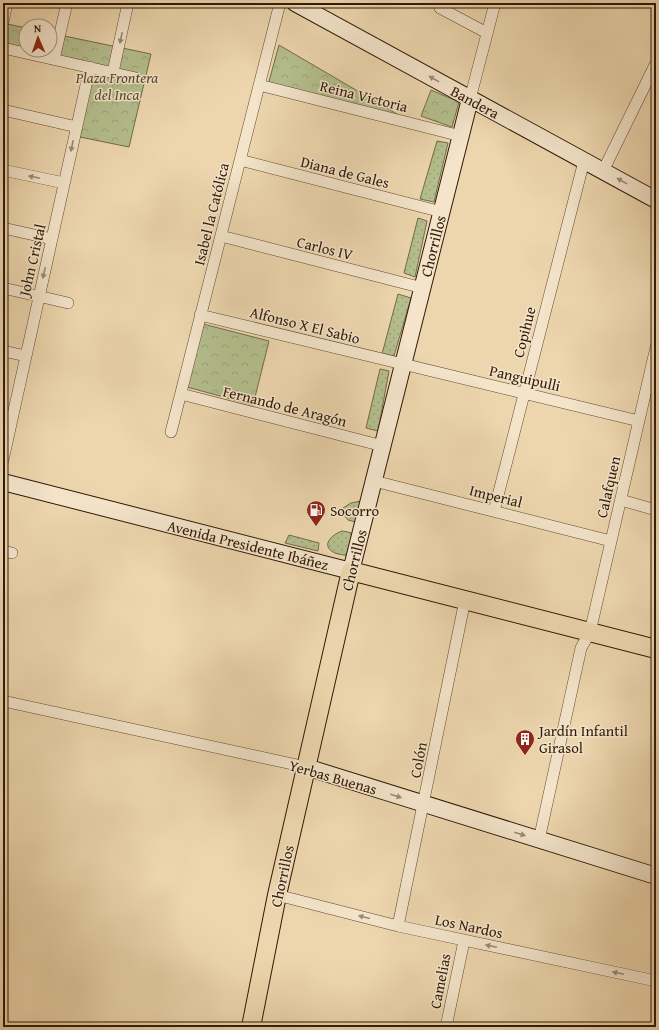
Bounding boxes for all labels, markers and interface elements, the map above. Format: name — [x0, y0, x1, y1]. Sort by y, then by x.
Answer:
north arrow — [18, 18, 58, 58]
text: N — [34, 20, 42, 36]
one-way arrow — [117, 32, 123, 44]
park label: Plaza Frontera del Inca — [75, 67, 158, 105]
street label: Reina Victoria — [318, 75, 410, 117]
one-way arrow — [428, 76, 440, 83]
street label: Bandera — [447, 80, 503, 124]
one-way arrow — [69, 140, 75, 152]
street label: Diana de Gales — [298, 151, 392, 193]
street label: Isabel la Católica — [188, 161, 234, 267]
one-way arrow — [27, 173, 40, 179]
one-way arrow — [616, 178, 628, 185]
street label: Chorrillos — [415, 213, 451, 279]
street label: John Cristal — [13, 222, 51, 300]
street label: Carlos IV — [295, 231, 355, 265]
one-way arrow — [41, 267, 47, 279]
street label: Alfonso X El Sabio — [248, 301, 363, 349]
street label: Copihue — [508, 304, 540, 360]
street label: Panguipulli — [487, 360, 563, 396]
street label: Fernando de Aragón — [221, 380, 350, 432]
street label: Calafquen — [591, 453, 625, 520]
street label: Imperial — [467, 479, 525, 513]
fuel station icon: Socorro — [305, 499, 327, 527]
place label: Socorro — [330, 500, 379, 521]
street label: Avenida Presidente Ibáñez — [165, 515, 331, 575]
street label: Chorrillos — [336, 527, 372, 593]
place label: Jardín Infantil Girasol — [537, 720, 628, 758]
building icon: Jardín Infantil Girasol — [514, 728, 536, 756]
street label: Colón — [404, 740, 432, 780]
street label: Yerbas Buenas — [287, 754, 379, 800]
one-way arrow — [391, 793, 403, 799]
one-way arrow — [515, 831, 527, 837]
street label: Chorrillos — [265, 843, 299, 909]
street label: Los Nardos — [433, 909, 505, 943]
one-way arrow — [358, 914, 370, 920]
one-way arrow — [484, 943, 497, 949]
street label: Camelias — [424, 951, 456, 1010]
one-way arrow — [612, 970, 624, 976]

